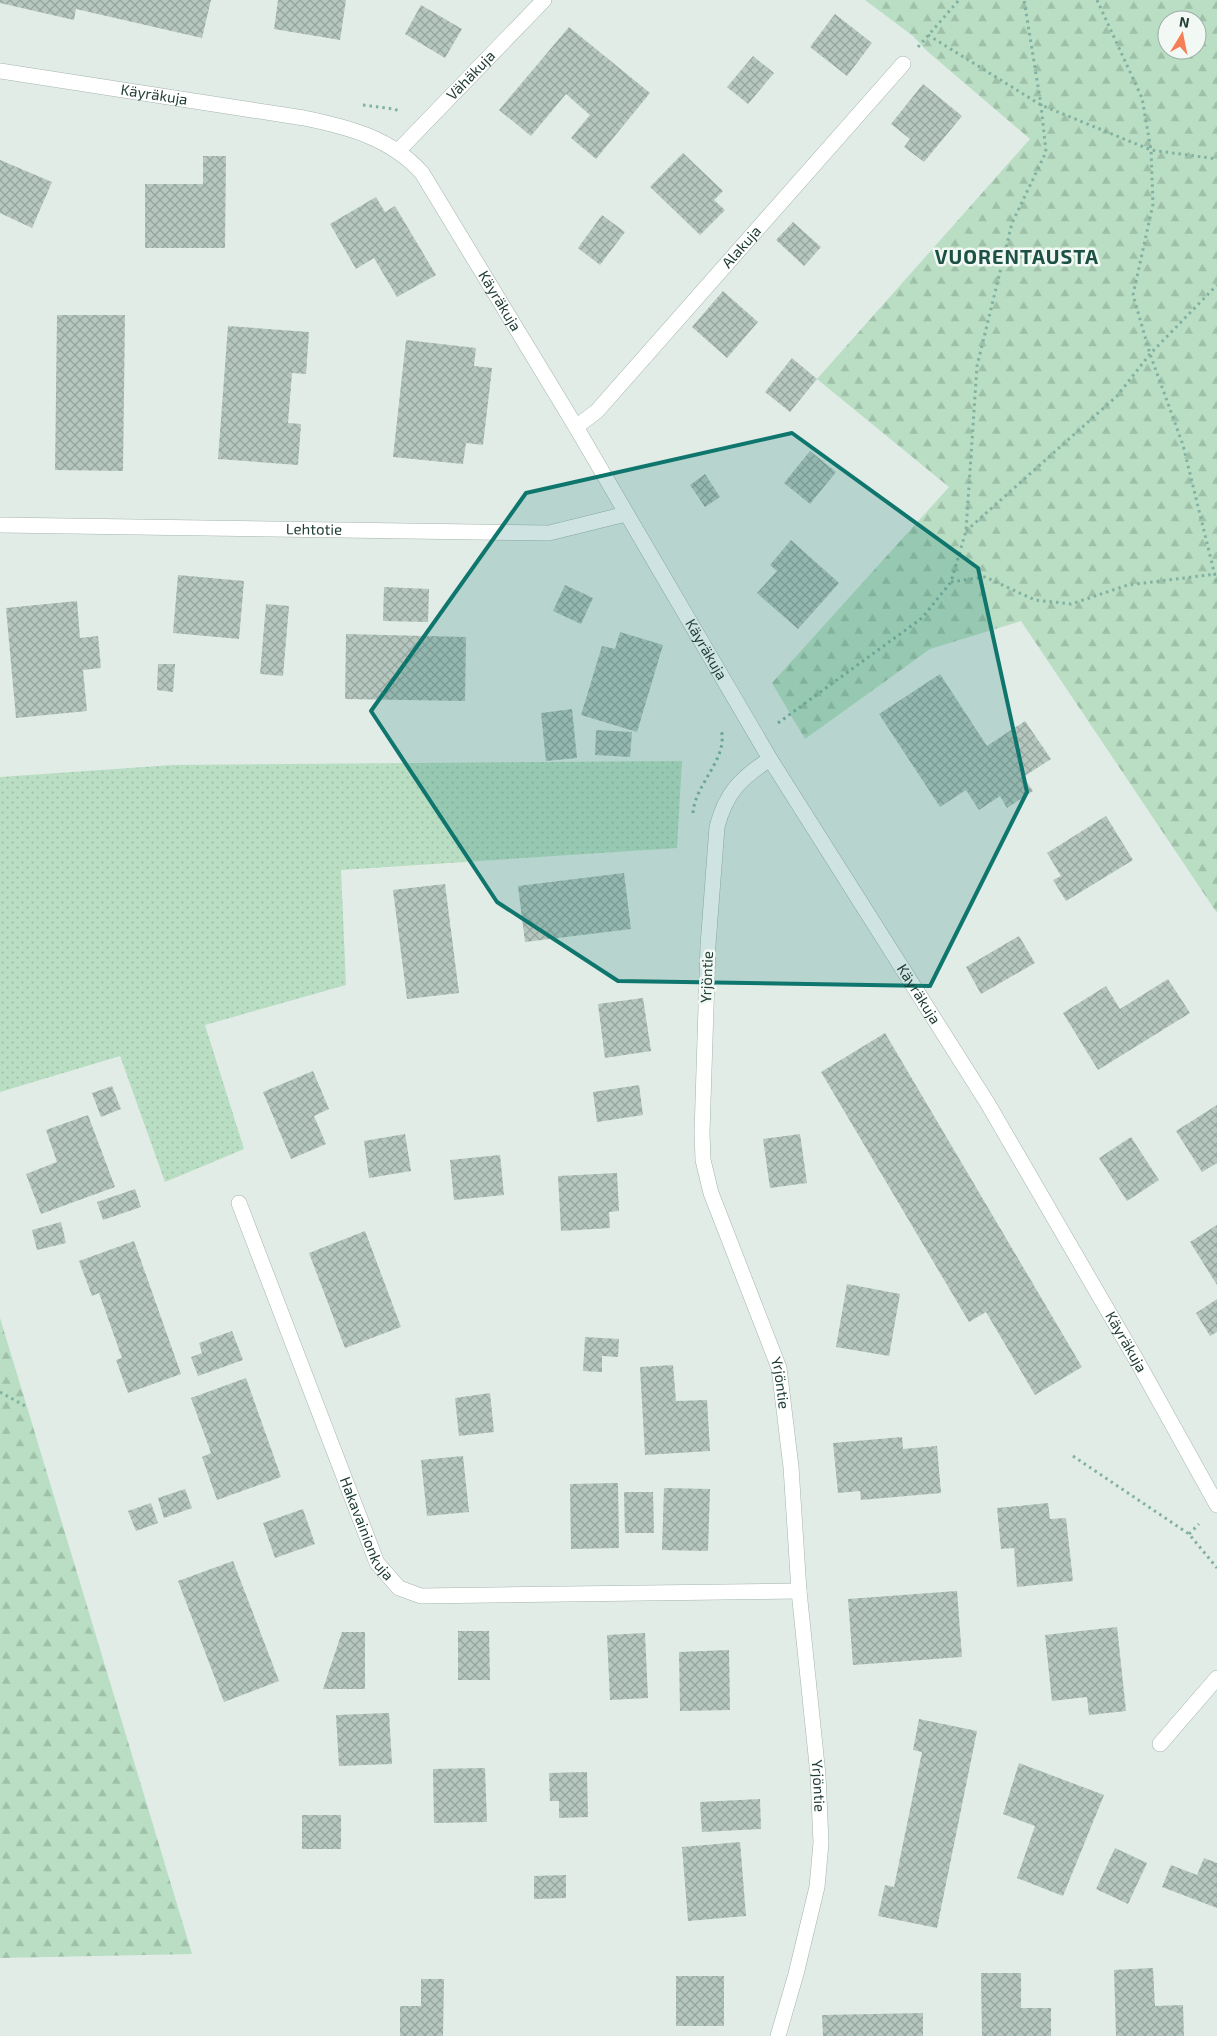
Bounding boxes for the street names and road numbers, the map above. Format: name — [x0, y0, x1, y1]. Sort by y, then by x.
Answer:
street label: Vähäkuja — [442, 46, 498, 103]
street label: Käyräkuja — [120, 80, 189, 108]
street label: Alakuja — [717, 222, 764, 271]
street label: Käyräkuja — [475, 267, 526, 334]
street label: Lehtotie — [286, 519, 342, 538]
street label: Käyräkuja — [682, 615, 732, 683]
street label: Yrjöntie — [696, 951, 717, 1003]
street label: Käyräkuja — [894, 960, 945, 1027]
street label: Käyräkuja — [1102, 1308, 1151, 1375]
street label: Yrjöntie — [768, 1354, 794, 1410]
street label: Hakavainionkuja — [337, 1474, 398, 1584]
street label: Yrjöntie — [808, 1759, 830, 1812]

